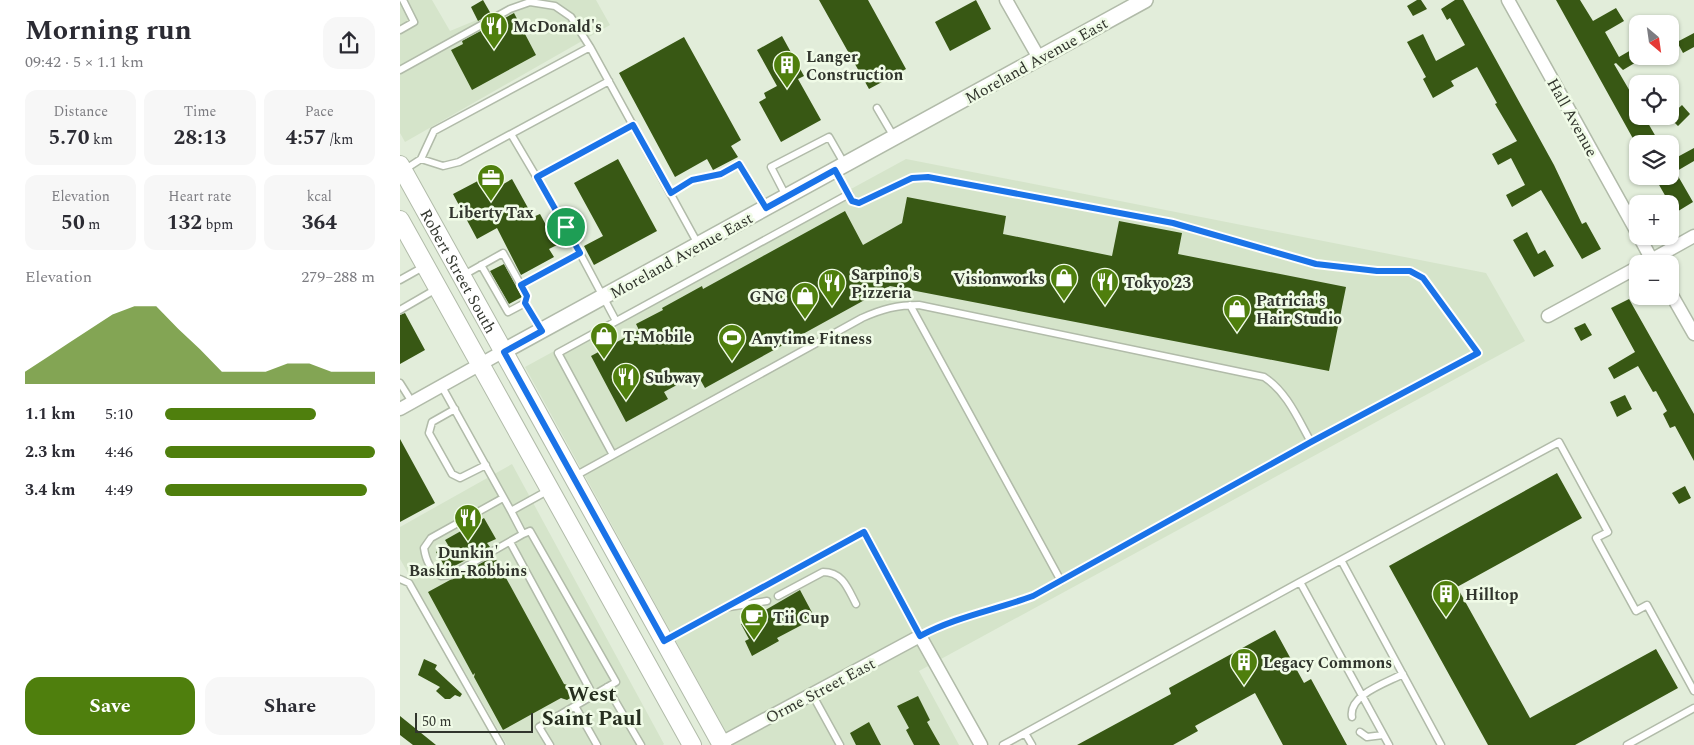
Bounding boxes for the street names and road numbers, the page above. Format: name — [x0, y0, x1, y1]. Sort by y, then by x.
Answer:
street label: Moreland Avenue East — [961, 11, 1113, 110]
street label: Hall Avenue — [1541, 74, 1604, 161]
street label: Robert Street South — [414, 204, 502, 338]
street label: Moreland Avenue East — [606, 206, 758, 305]
street label: Orme Street East — [761, 652, 880, 730]

